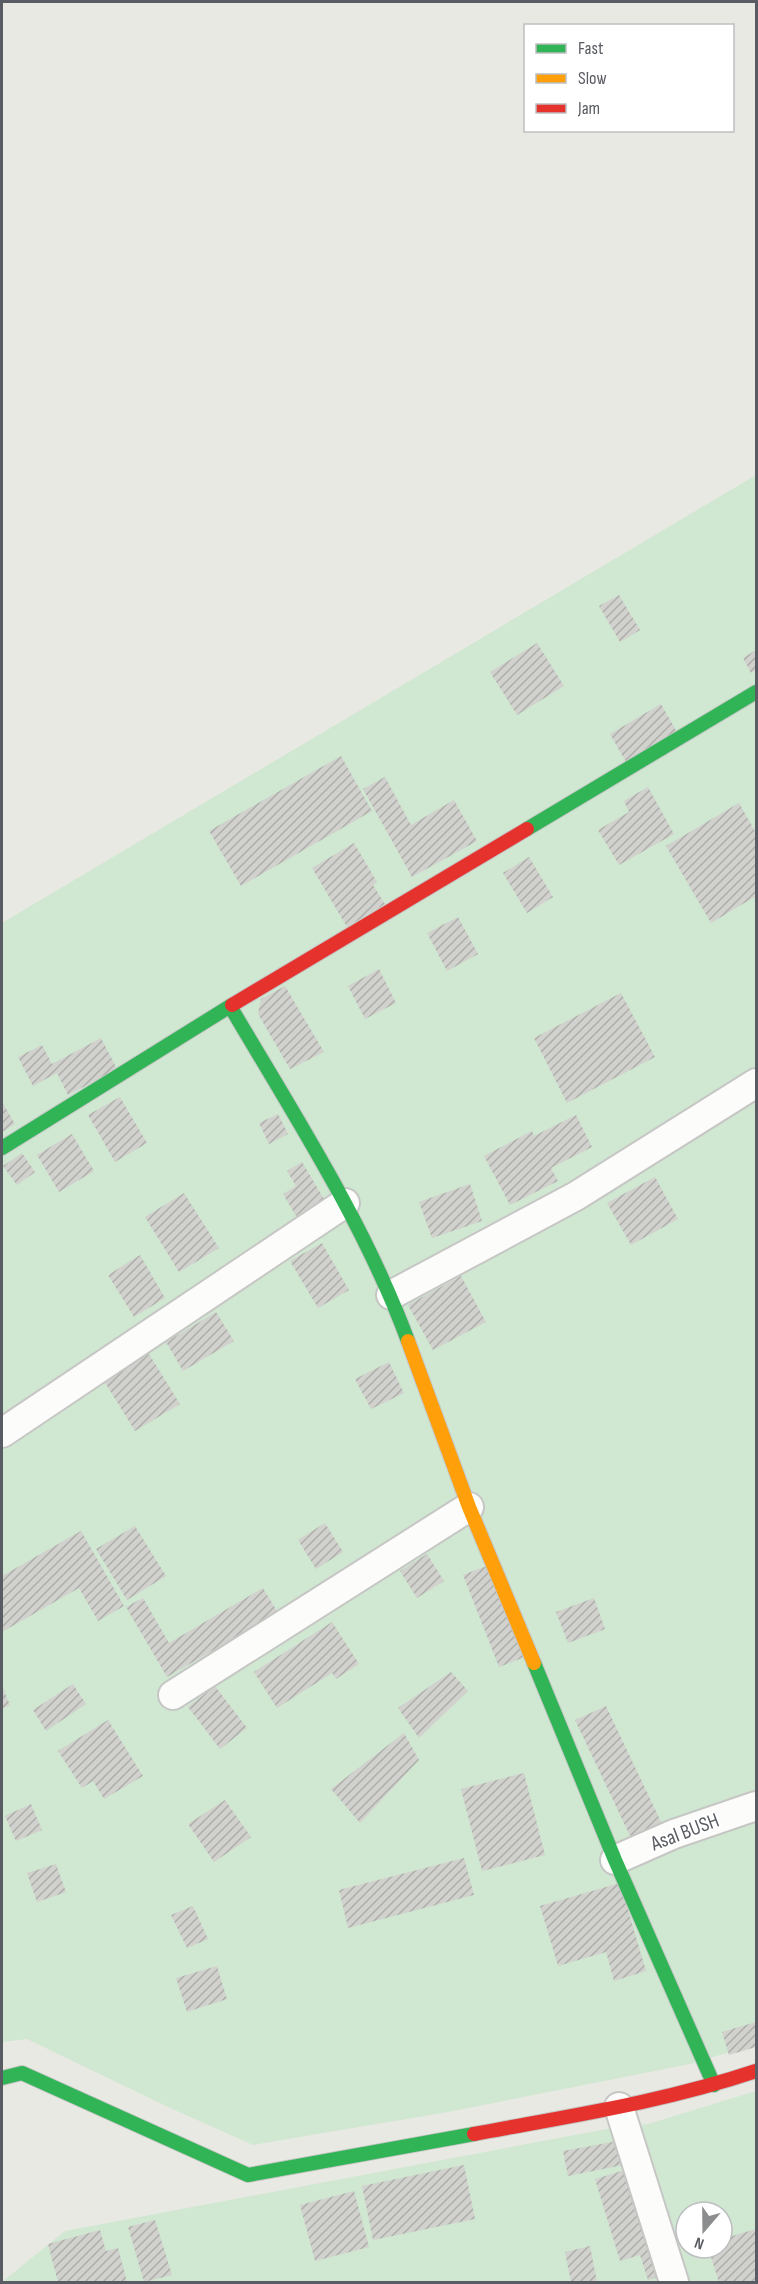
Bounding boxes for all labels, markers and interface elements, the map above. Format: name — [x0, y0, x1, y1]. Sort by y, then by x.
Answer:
legend — [524, 24, 734, 132]
text: Fast — [578, 38, 604, 59]
text: Slow — [578, 68, 607, 89]
text: Jam — [577, 98, 600, 119]
street label: Asal BUSH — [646, 1808, 723, 1857]
north arrow — [674, 2200, 734, 2260]
text: N — [692, 2232, 707, 2253]

